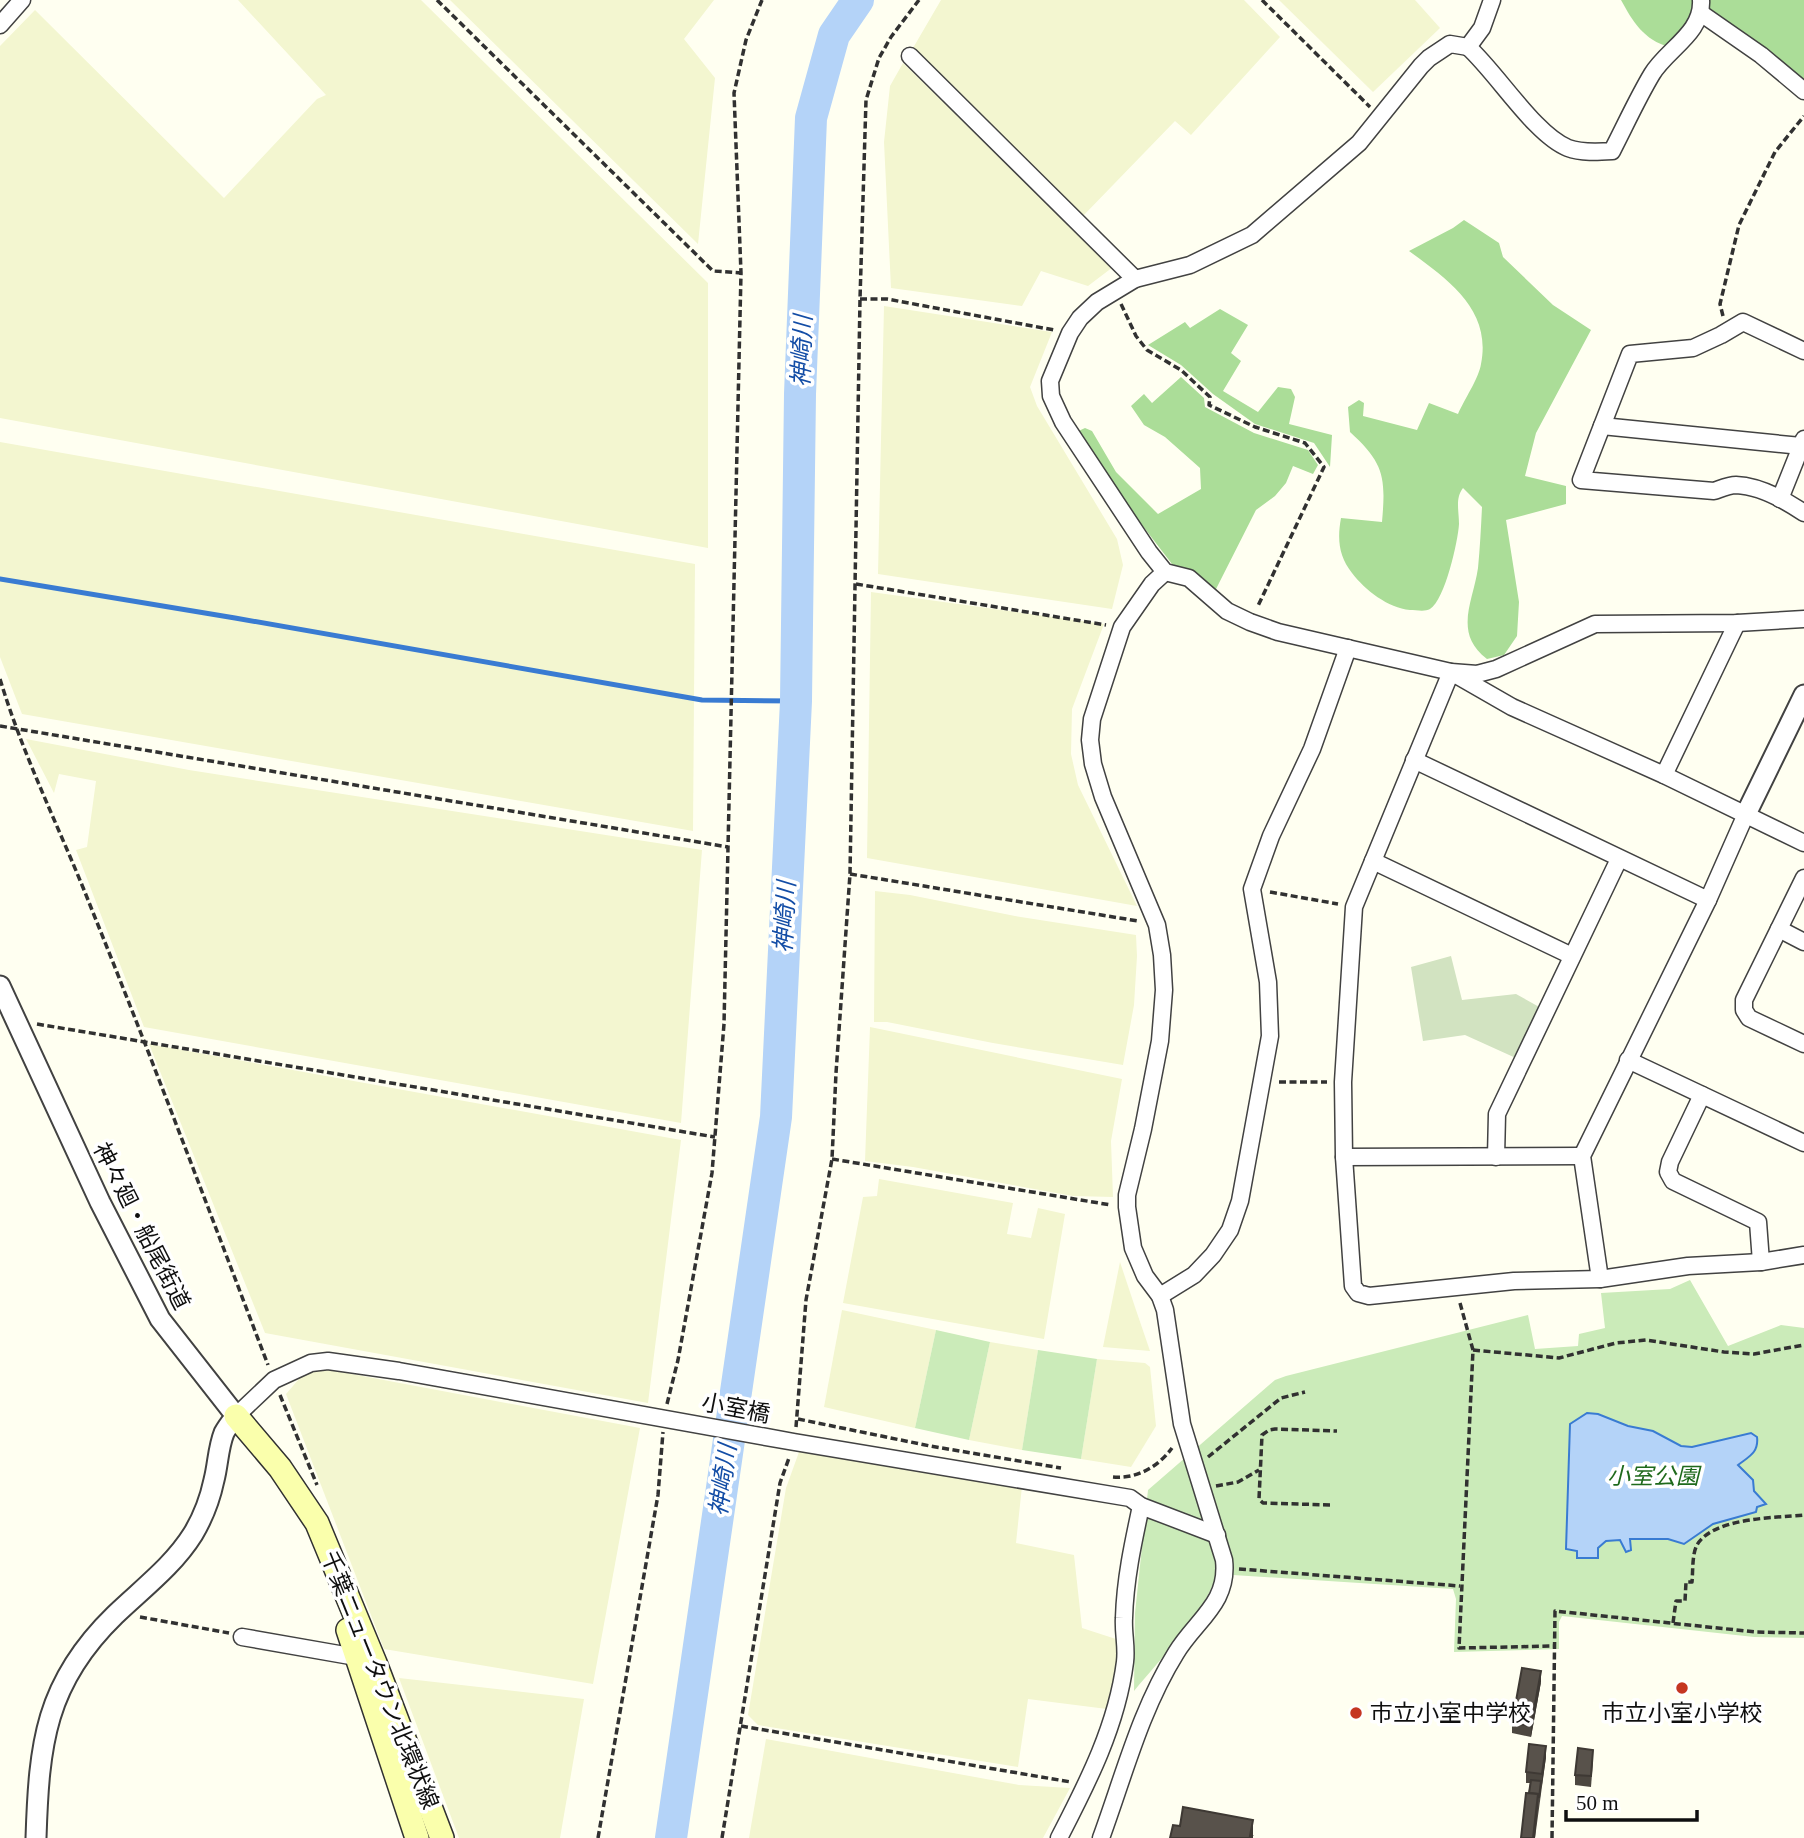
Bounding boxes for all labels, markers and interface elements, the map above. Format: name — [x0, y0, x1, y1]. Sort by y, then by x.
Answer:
water label: 神崎川 — [788, 312, 816, 387]
water label: 神崎川 — [770, 877, 800, 954]
street label: 神々廻・船尾街道 — [89, 1139, 194, 1314]
street label: 小室橋 — [700, 1390, 772, 1427]
water label: 神崎川 — [705, 1440, 741, 1517]
park label: 小室公園 — [1607, 1464, 1702, 1489]
street label: 千葉ニュータウン北環状線 — [316, 1548, 443, 1813]
marker: 市立小室小学校 — [1674, 1680, 1690, 1696]
place label: 市立小室中学校 — [1370, 1701, 1531, 1726]
place label: 市立小室小学校 — [1602, 1701, 1763, 1726]
marker: 市立小室中学校 — [1348, 1705, 1364, 1721]
scale bar — [1566, 1778, 1697, 1822]
text: 50 m — [1576, 1791, 1619, 1815]

